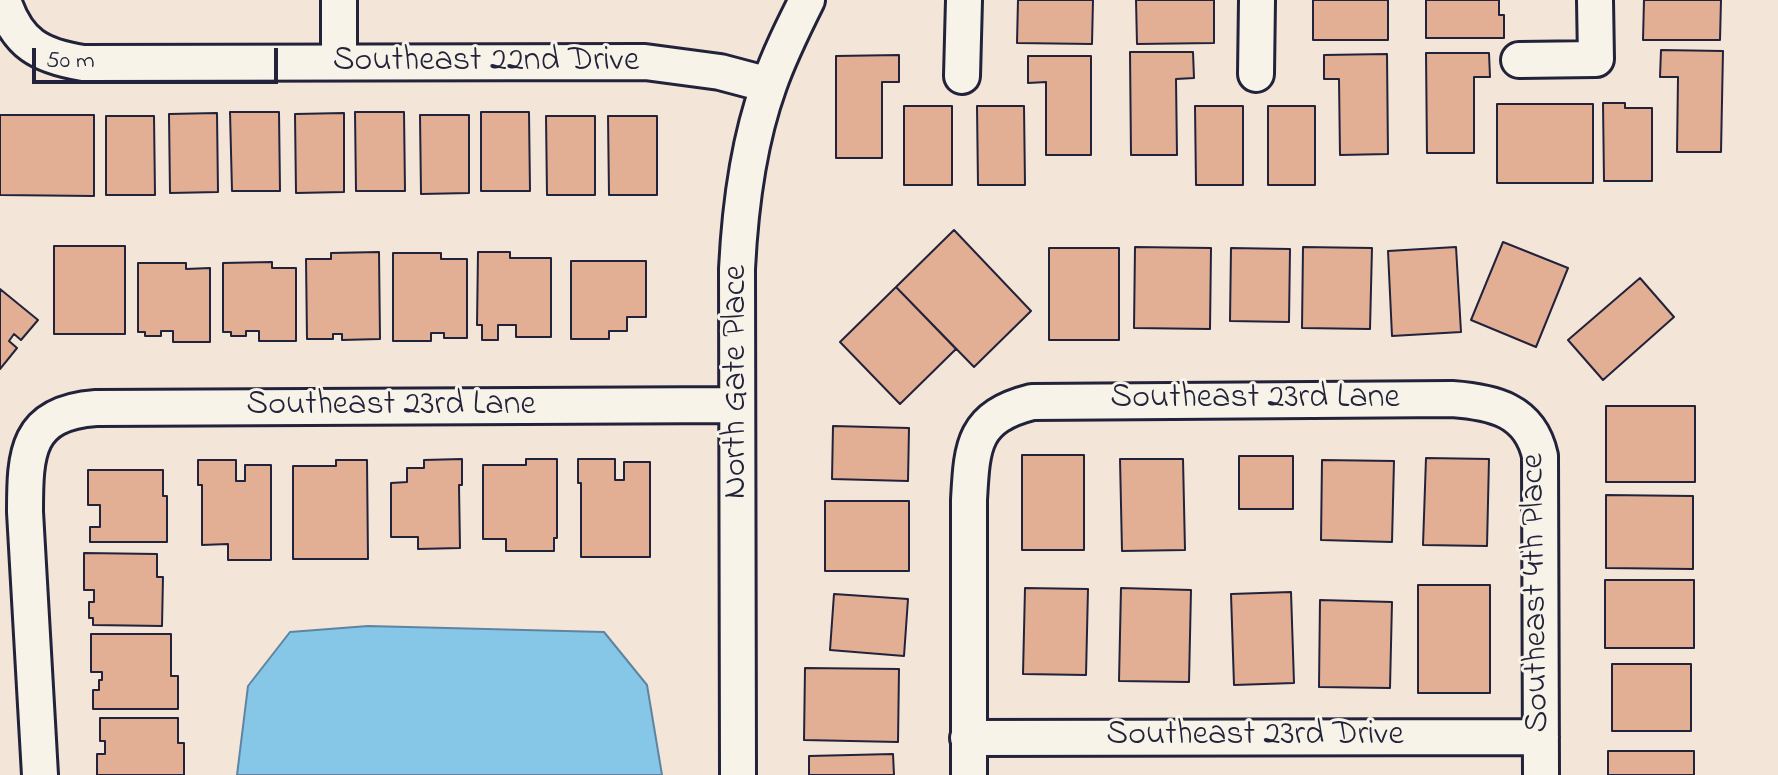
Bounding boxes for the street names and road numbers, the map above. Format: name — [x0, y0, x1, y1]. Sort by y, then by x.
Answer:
street label: Southeast 22nd Drive — [333, 43, 639, 83]
street label: North Gate Place — [718, 265, 758, 499]
street label: Southeast 23rd Lane — [1110, 380, 1400, 420]
street label: Southeast 23rd Lane — [246, 387, 536, 427]
street label: Southeast 4th Place — [1515, 453, 1561, 733]
street label: Southeast 23rd Drive — [1106, 717, 1404, 757]

